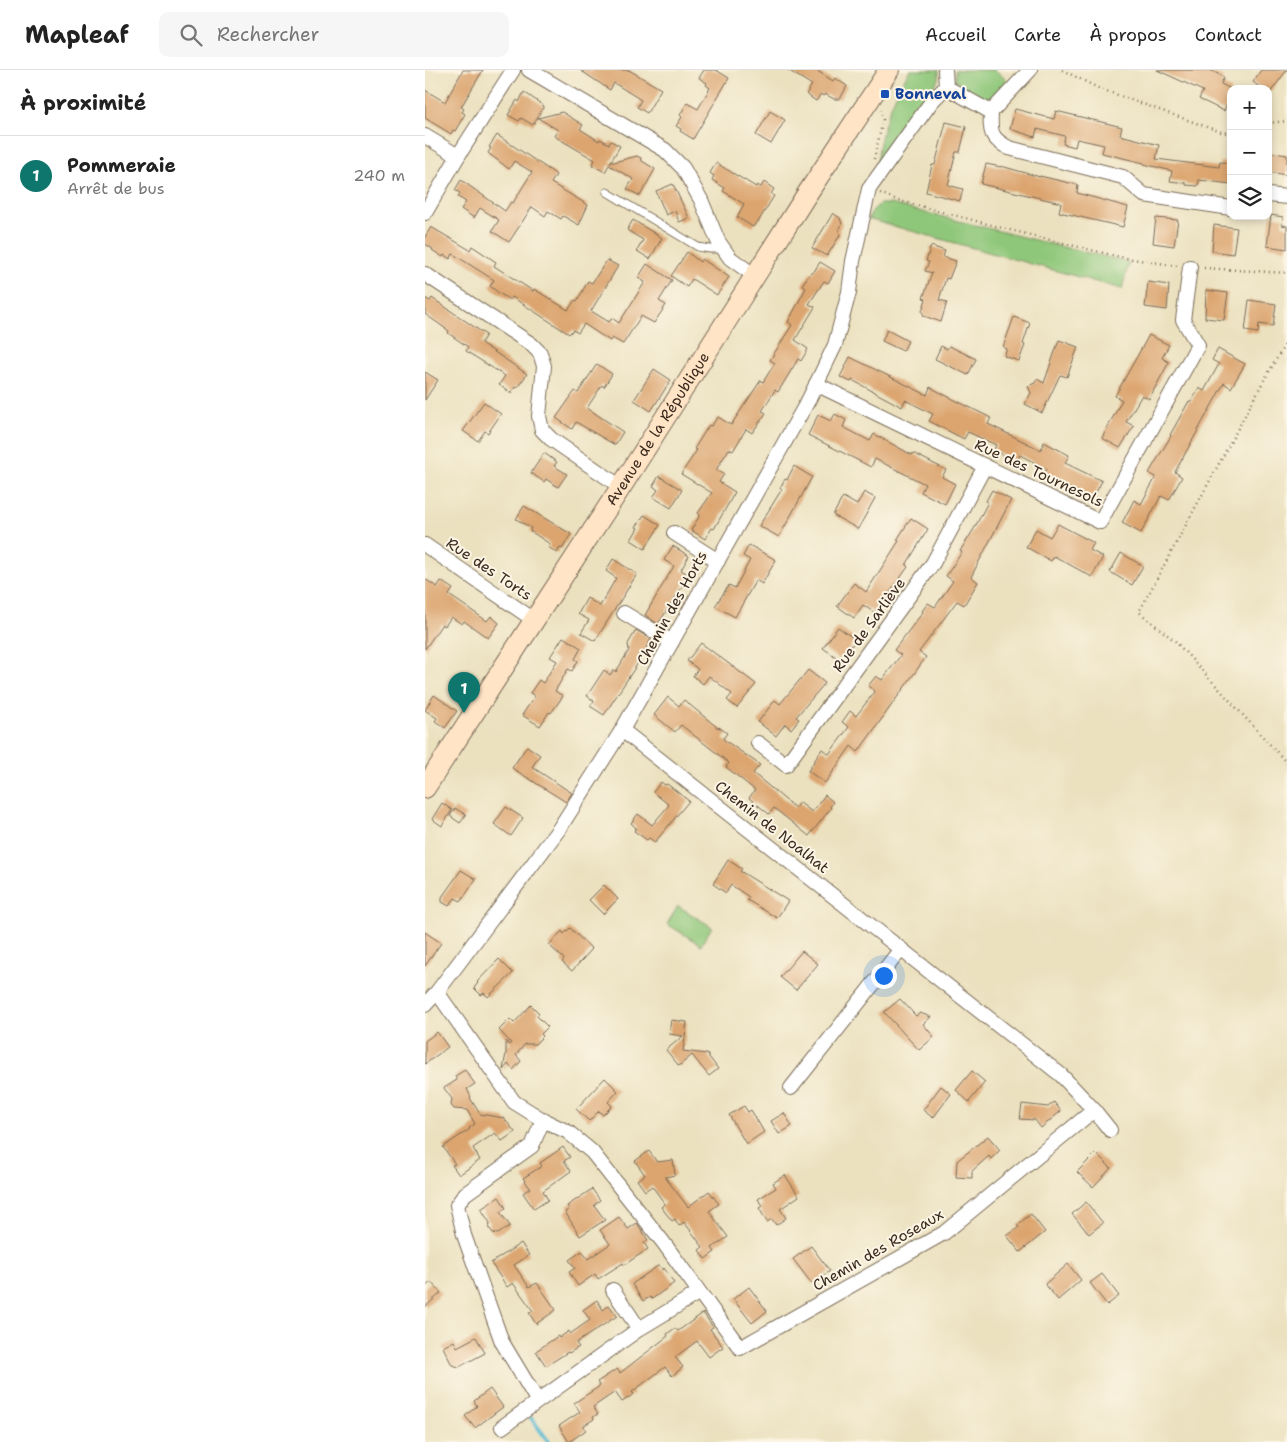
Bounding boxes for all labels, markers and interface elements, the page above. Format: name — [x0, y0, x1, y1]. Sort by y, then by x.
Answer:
search box — [159, 12, 509, 57]
text: Mapleaf — [25, 19, 129, 51]
icon: search — [177, 21, 205, 49]
text: Rechercher — [217, 22, 319, 47]
text: Accueil — [925, 23, 986, 47]
text: Carte — [1014, 23, 1061, 47]
text: À propos — [1089, 23, 1167, 47]
text: Contact — [1195, 23, 1262, 47]
place label: Bonneval — [895, 84, 966, 104]
map controls — [1227, 85, 1272, 220]
button: + — [1227, 85, 1272, 130]
marker: Bonneval — [879, 88, 891, 100]
text: À proximité — [20, 89, 146, 117]
button: − — [1227, 130, 1272, 175]
text: Pommeraie — [67, 153, 176, 178]
text: 1 — [32, 165, 40, 186]
text: 240 m — [353, 165, 405, 186]
button: layers — [1227, 175, 1272, 220]
text: Arrêt de bus — [67, 178, 165, 199]
street label: Avenue de la République — [601, 348, 714, 510]
street label: Rue des Tournesols — [972, 434, 1106, 512]
street label: Rue des Torts — [442, 533, 536, 605]
street label: Chemin des Horts — [632, 547, 712, 669]
street label: Rue de Sarliève — [828, 574, 910, 676]
pin: 1 — [448, 672, 480, 713]
street label: Chemin de Noalhat — [711, 776, 833, 878]
your location — [871, 963, 897, 989]
street label: Chemin des Roseaux — [809, 1204, 947, 1296]

